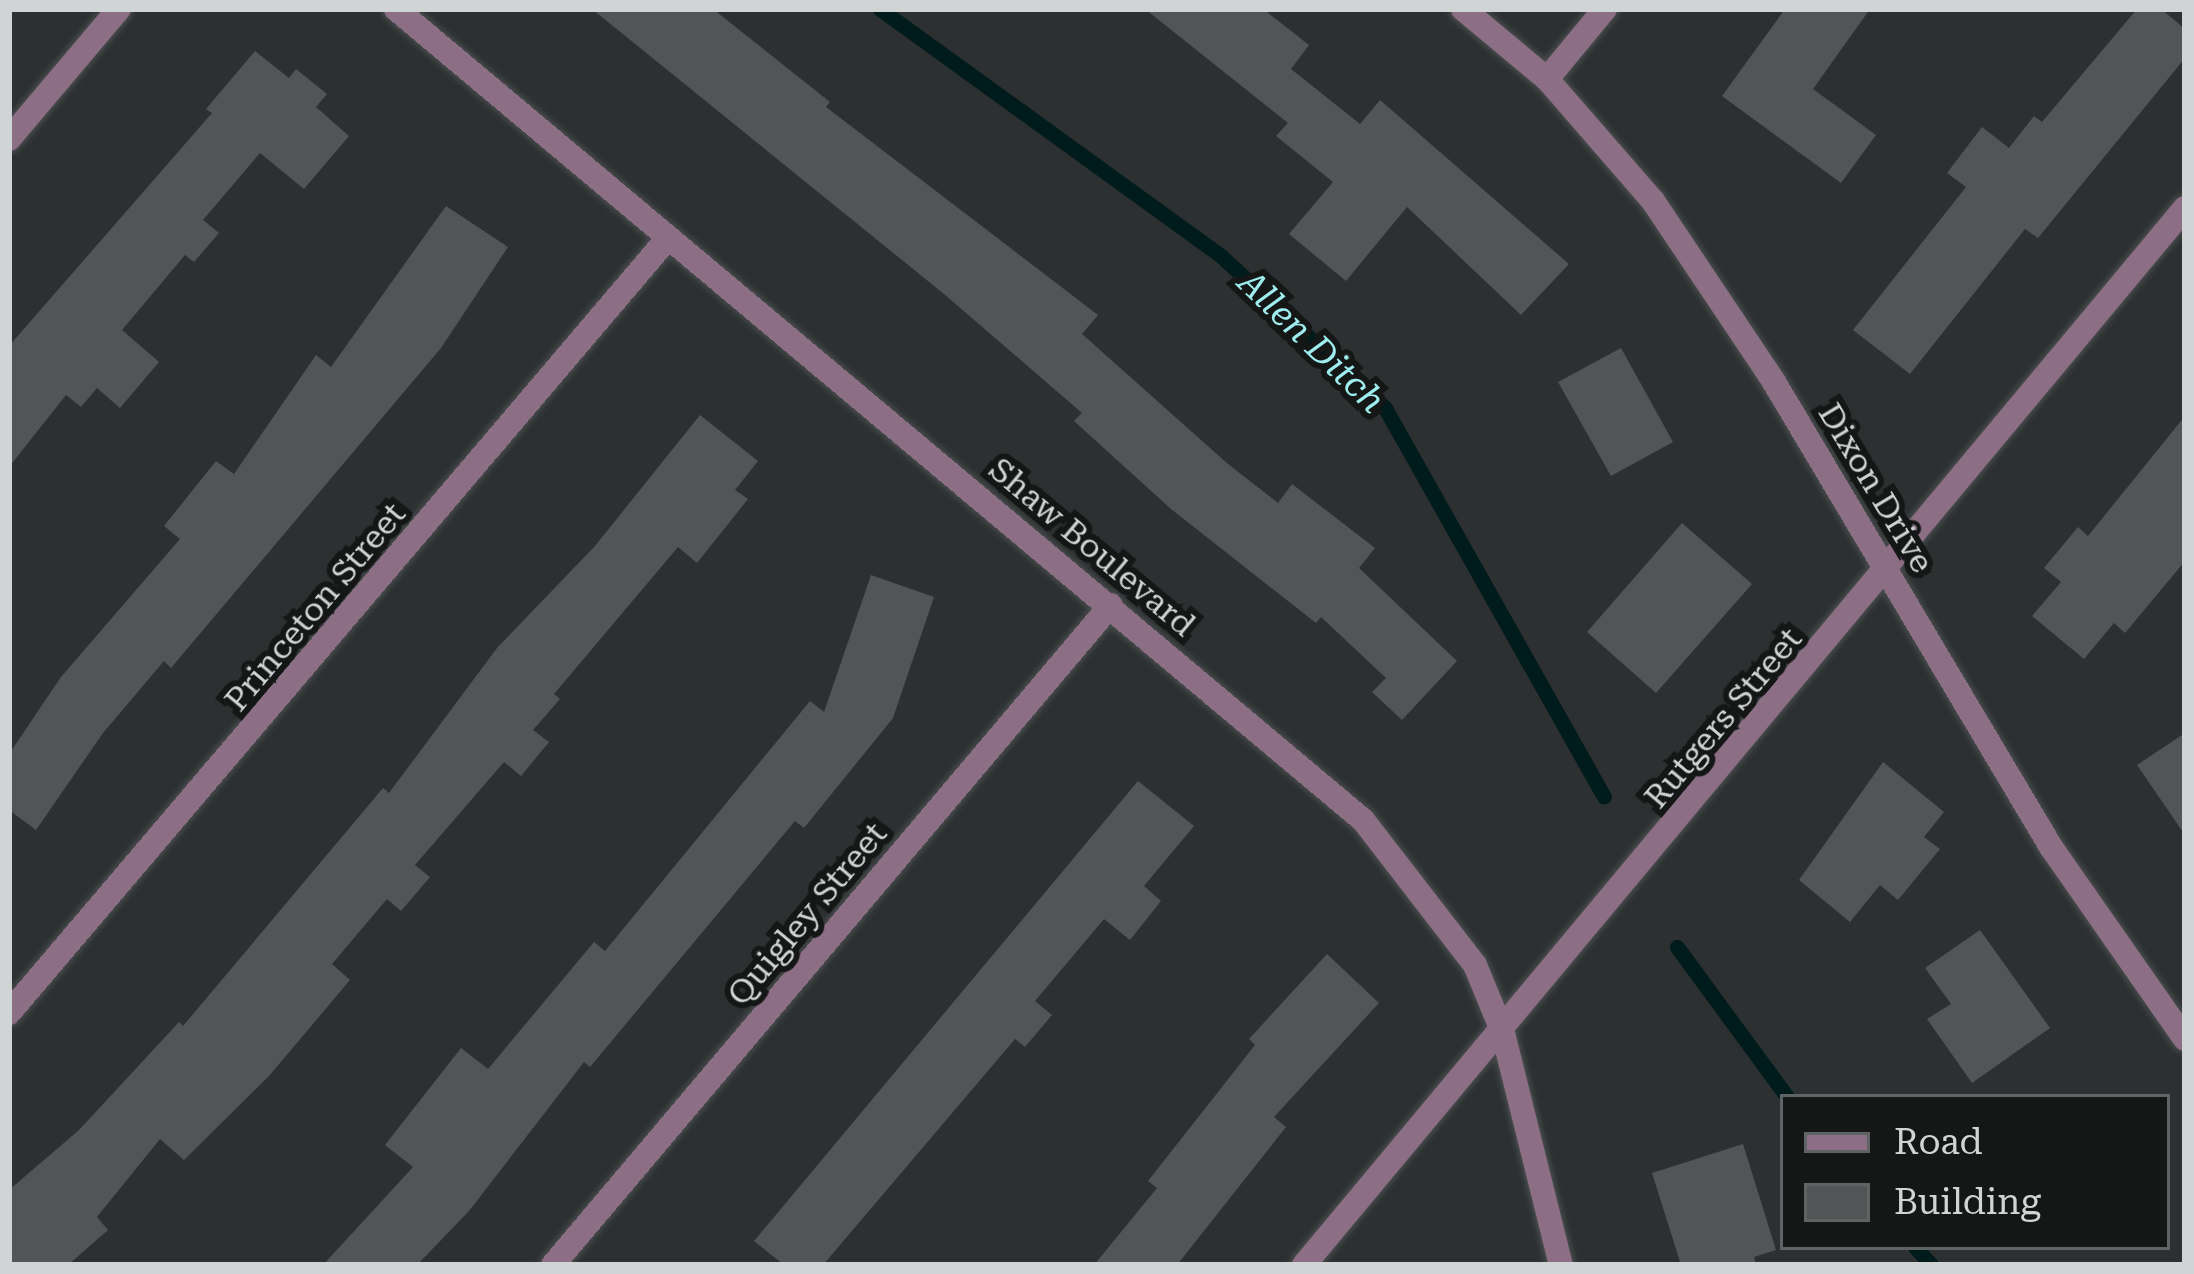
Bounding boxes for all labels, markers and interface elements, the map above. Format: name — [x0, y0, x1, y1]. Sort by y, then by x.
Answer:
water label: Allen Ditch — [1229, 262, 1393, 422]
street label: Dixon Drive — [1810, 396, 1942, 580]
street label: Shaw Boulevard — [981, 449, 1203, 645]
street label: Princeton Street — [216, 495, 414, 719]
street label: Rutgers Street — [1636, 620, 1810, 816]
street label: Quigley Street — [719, 815, 895, 1013]
legend — [1780, 1094, 2170, 1250]
text: Road — [1894, 1121, 1982, 1163]
text: Building — [1894, 1181, 2041, 1223]

